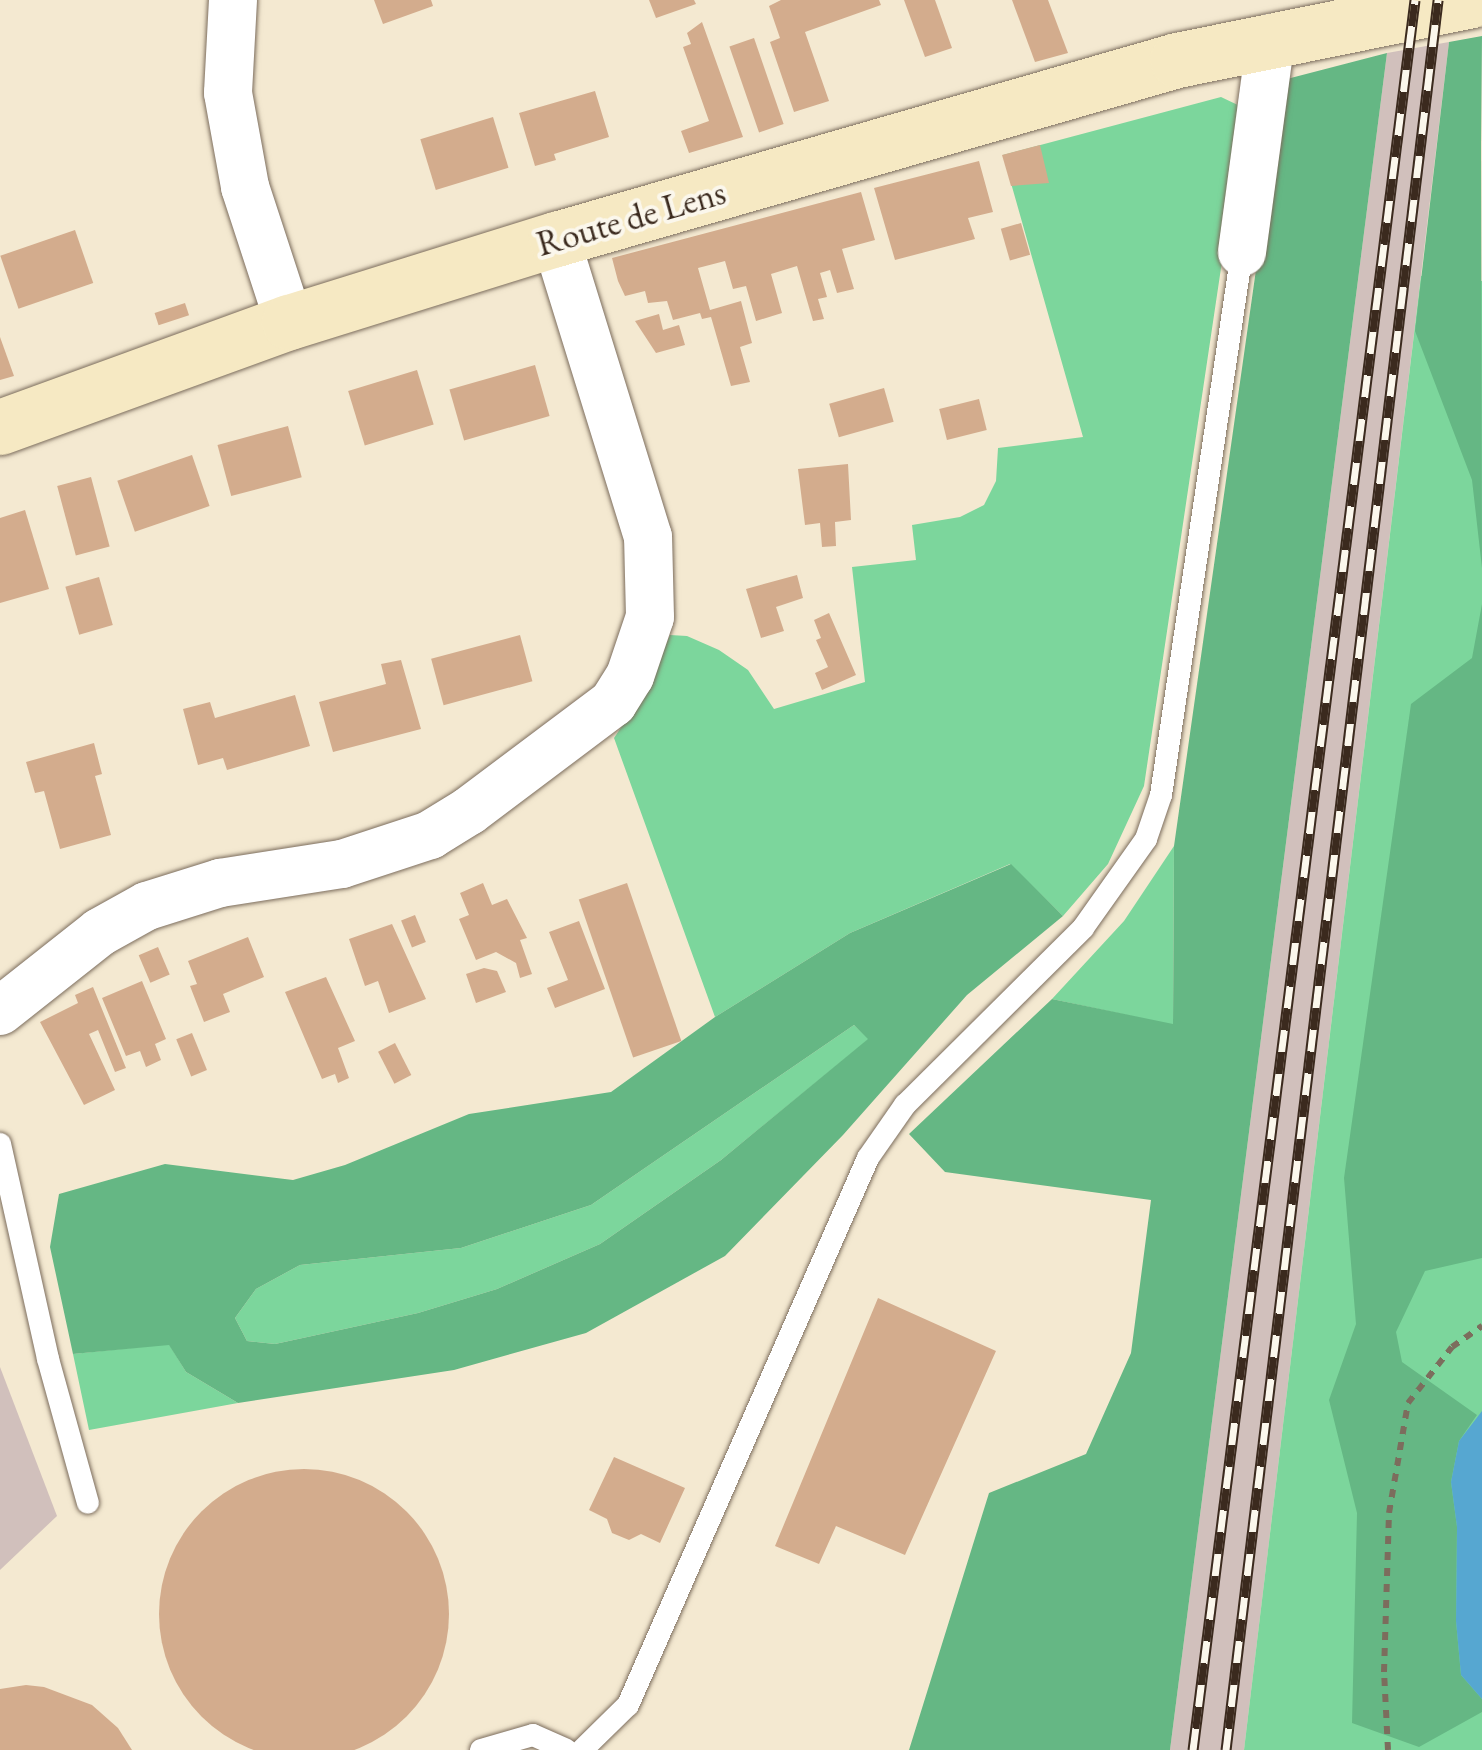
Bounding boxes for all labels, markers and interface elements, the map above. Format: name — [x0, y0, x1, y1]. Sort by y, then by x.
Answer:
street label: Route de Lens — [532, 171, 730, 265]

